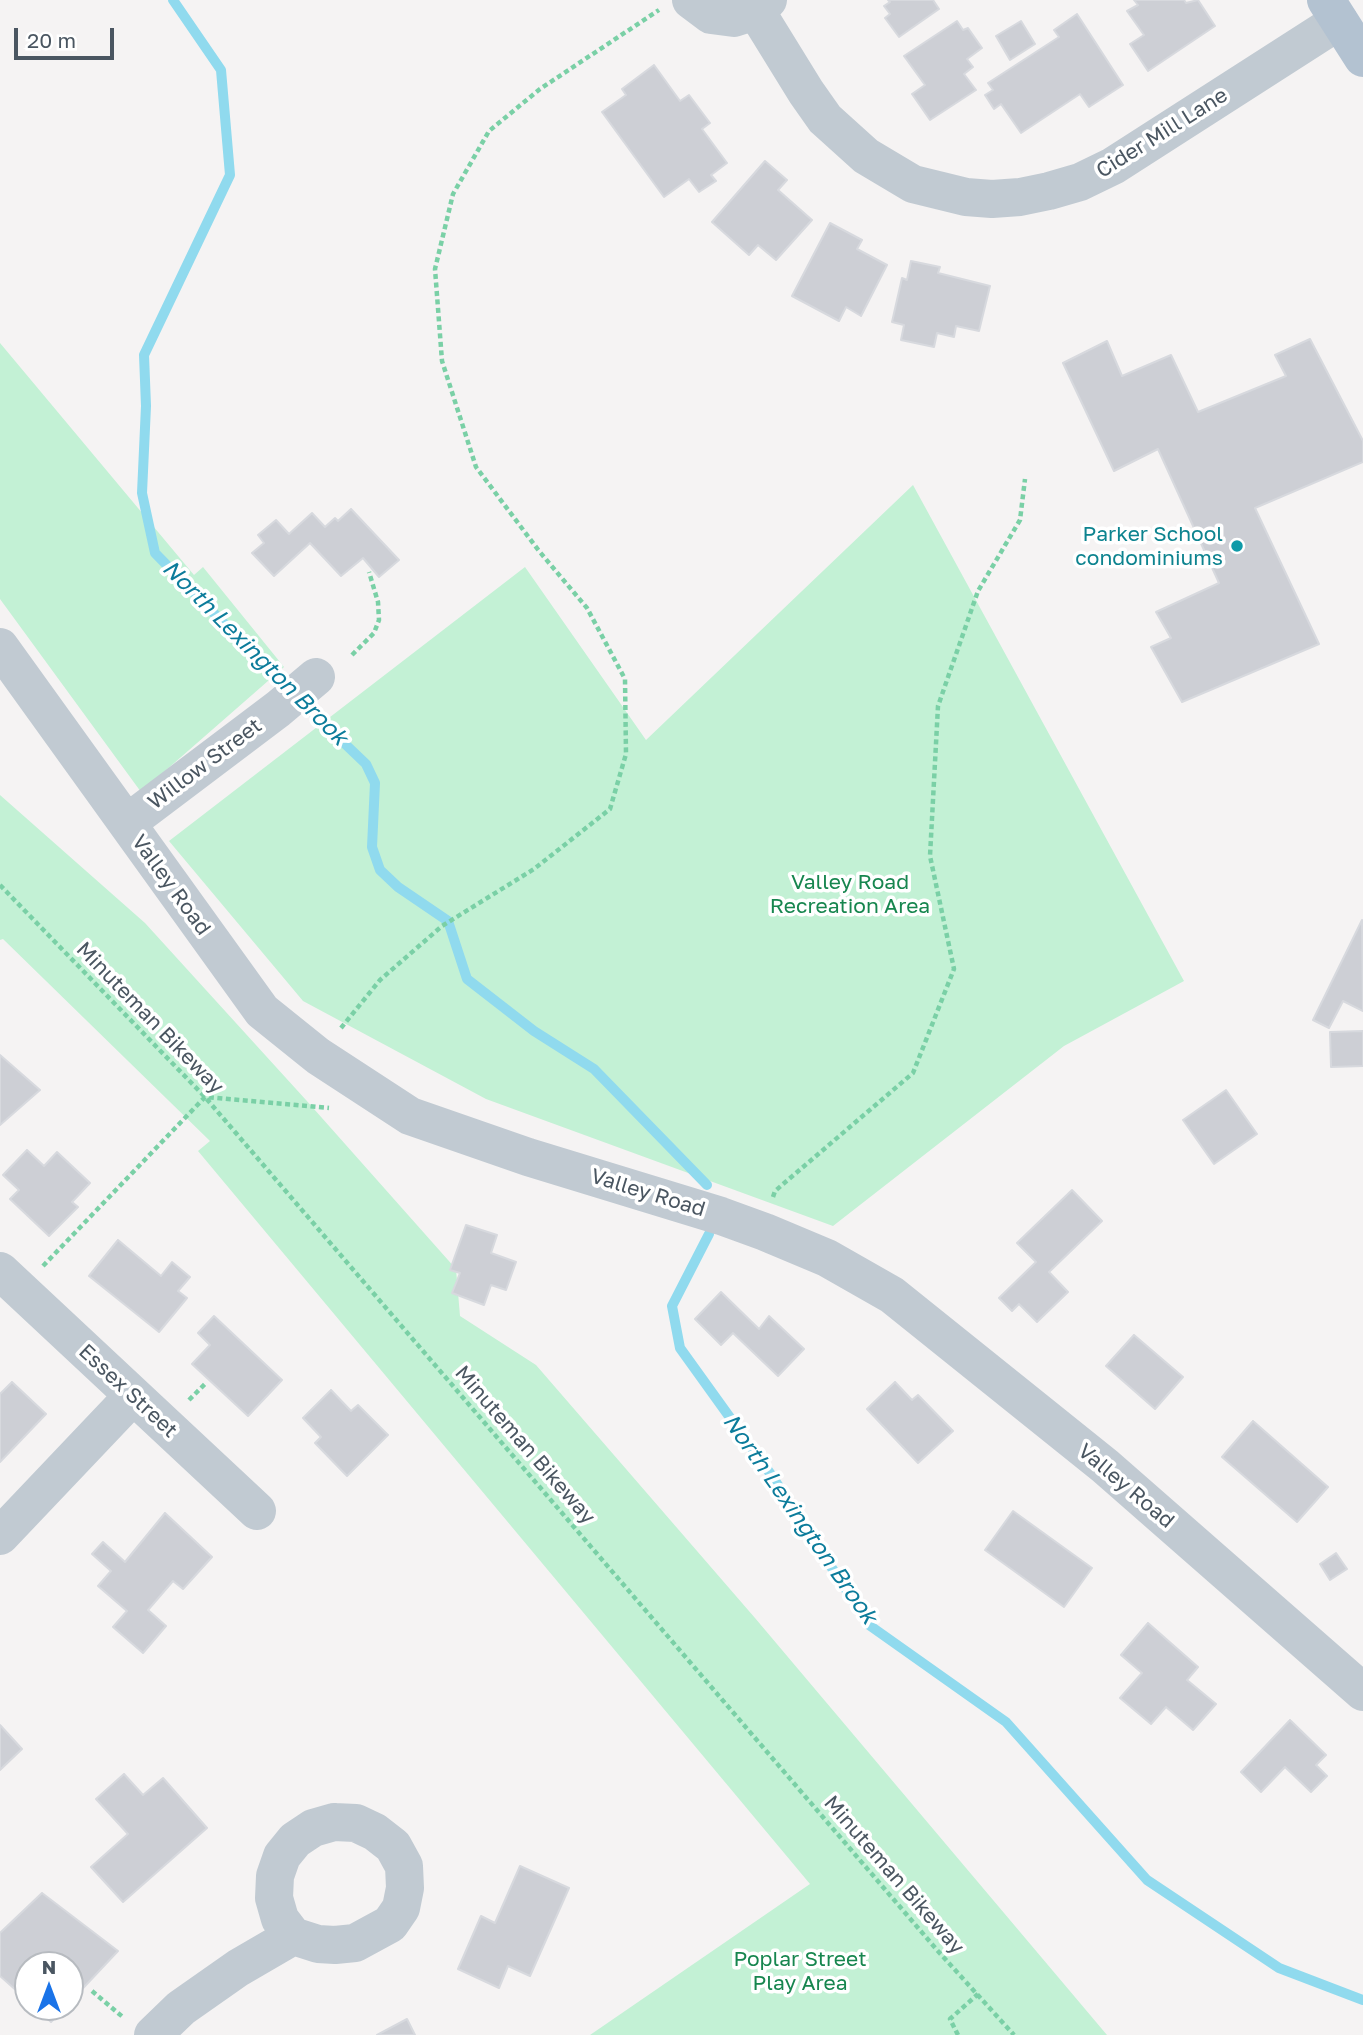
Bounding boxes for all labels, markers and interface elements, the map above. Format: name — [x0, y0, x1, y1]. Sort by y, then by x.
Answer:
scale bar — [18, 14, 117, 58]
text: 20 m — [27, 27, 76, 53]
street label: Cider Mill Lane — [1092, 83, 1232, 183]
place label: Parker School condominiums — [1075, 521, 1223, 571]
marker: Parker School condominiums — [1229, 538, 1245, 554]
water label: North Lexington Brook — [157, 555, 353, 751]
street label: Willow Street — [143, 713, 267, 815]
street label: Valley Road — [126, 830, 216, 940]
park label: Valley Road Recreation Area — [770, 869, 930, 919]
street label: Minuteman Bikeway — [71, 937, 229, 1099]
street label: Valley Road — [588, 1164, 708, 1222]
street label: Essex Street — [73, 1339, 183, 1443]
street label: Minuteman Bikeway — [449, 1361, 601, 1529]
water label: North Lexington Brook — [717, 1409, 883, 1629]
street label: Valley Road — [1073, 1438, 1179, 1534]
street label: Minuteman Bikeway — [818, 1791, 970, 1959]
park label: Poplar Street Play Area — [733, 1946, 867, 1996]
north arrow — [14, 1951, 84, 2021]
text: N — [42, 1955, 56, 1978]

